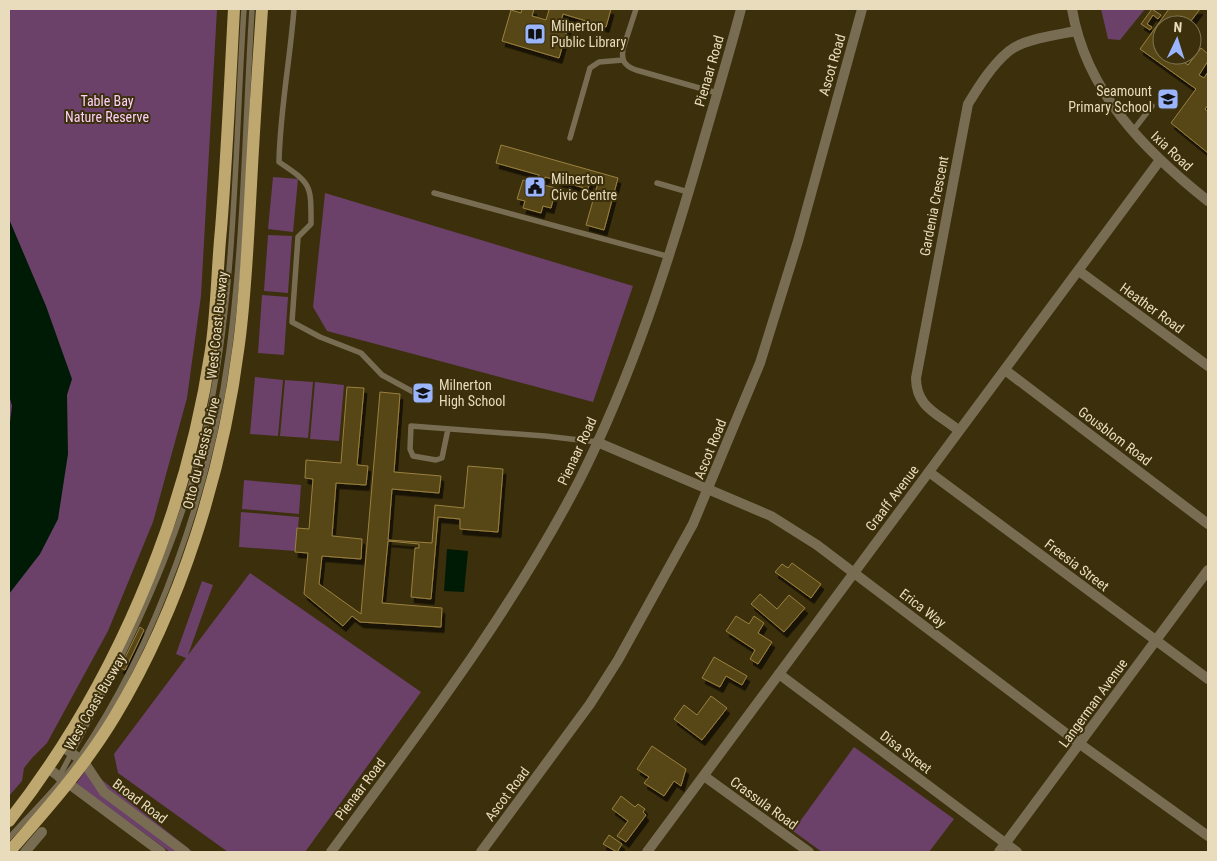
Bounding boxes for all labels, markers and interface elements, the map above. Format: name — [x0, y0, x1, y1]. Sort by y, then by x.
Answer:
north arrow — [1152, 15, 1202, 65]
place label: Milnerton Public Library — [551, 18, 626, 50]
text: N — [1173, 19, 1183, 35]
library icon: Milnerton Public Library — [523, 22, 547, 46]
street label: Ascot Road — [816, 32, 848, 98]
street label: Pienaar Road — [691, 34, 727, 108]
place label: Seamount Primary School — [1068, 83, 1152, 115]
school or university icon: Seamount Primary School — [1156, 87, 1180, 111]
park label: Table Bay Nature Reserve — [65, 93, 149, 125]
street label: Ixia Road — [1148, 128, 1196, 174]
street label: Gardenia Crescent — [916, 155, 952, 257]
place label: Milnerton Civic Centre — [551, 171, 618, 203]
public building icon: Milnerton Civic Centre — [523, 175, 547, 199]
street label: West Coast Busway — [203, 270, 231, 380]
street label: Heather Road — [1117, 279, 1187, 337]
place label: Milnerton High School — [439, 377, 506, 409]
school or university icon: Milnerton High School — [411, 381, 435, 405]
street label: Otto du Plessis Drive — [179, 395, 223, 511]
street label: Gousblom Road — [1075, 403, 1155, 469]
street label: Pienaar Road — [554, 414, 600, 488]
street label: Ascot Road — [691, 417, 729, 481]
street label: Graaff Avenue — [862, 462, 922, 534]
street label: Freesia Street — [1042, 536, 1112, 594]
street label: Erica Way — [897, 585, 949, 631]
street label: West Coast Busway — [61, 651, 129, 753]
street label: Langerman Avenue — [1056, 655, 1131, 750]
street label: Disa Street — [877, 727, 935, 777]
street label: Pienaar Road — [332, 755, 388, 823]
street label: Ascot Road — [482, 764, 532, 824]
street label: Crassula Road — [727, 773, 801, 833]
street label: Broad Road — [110, 775, 170, 827]

